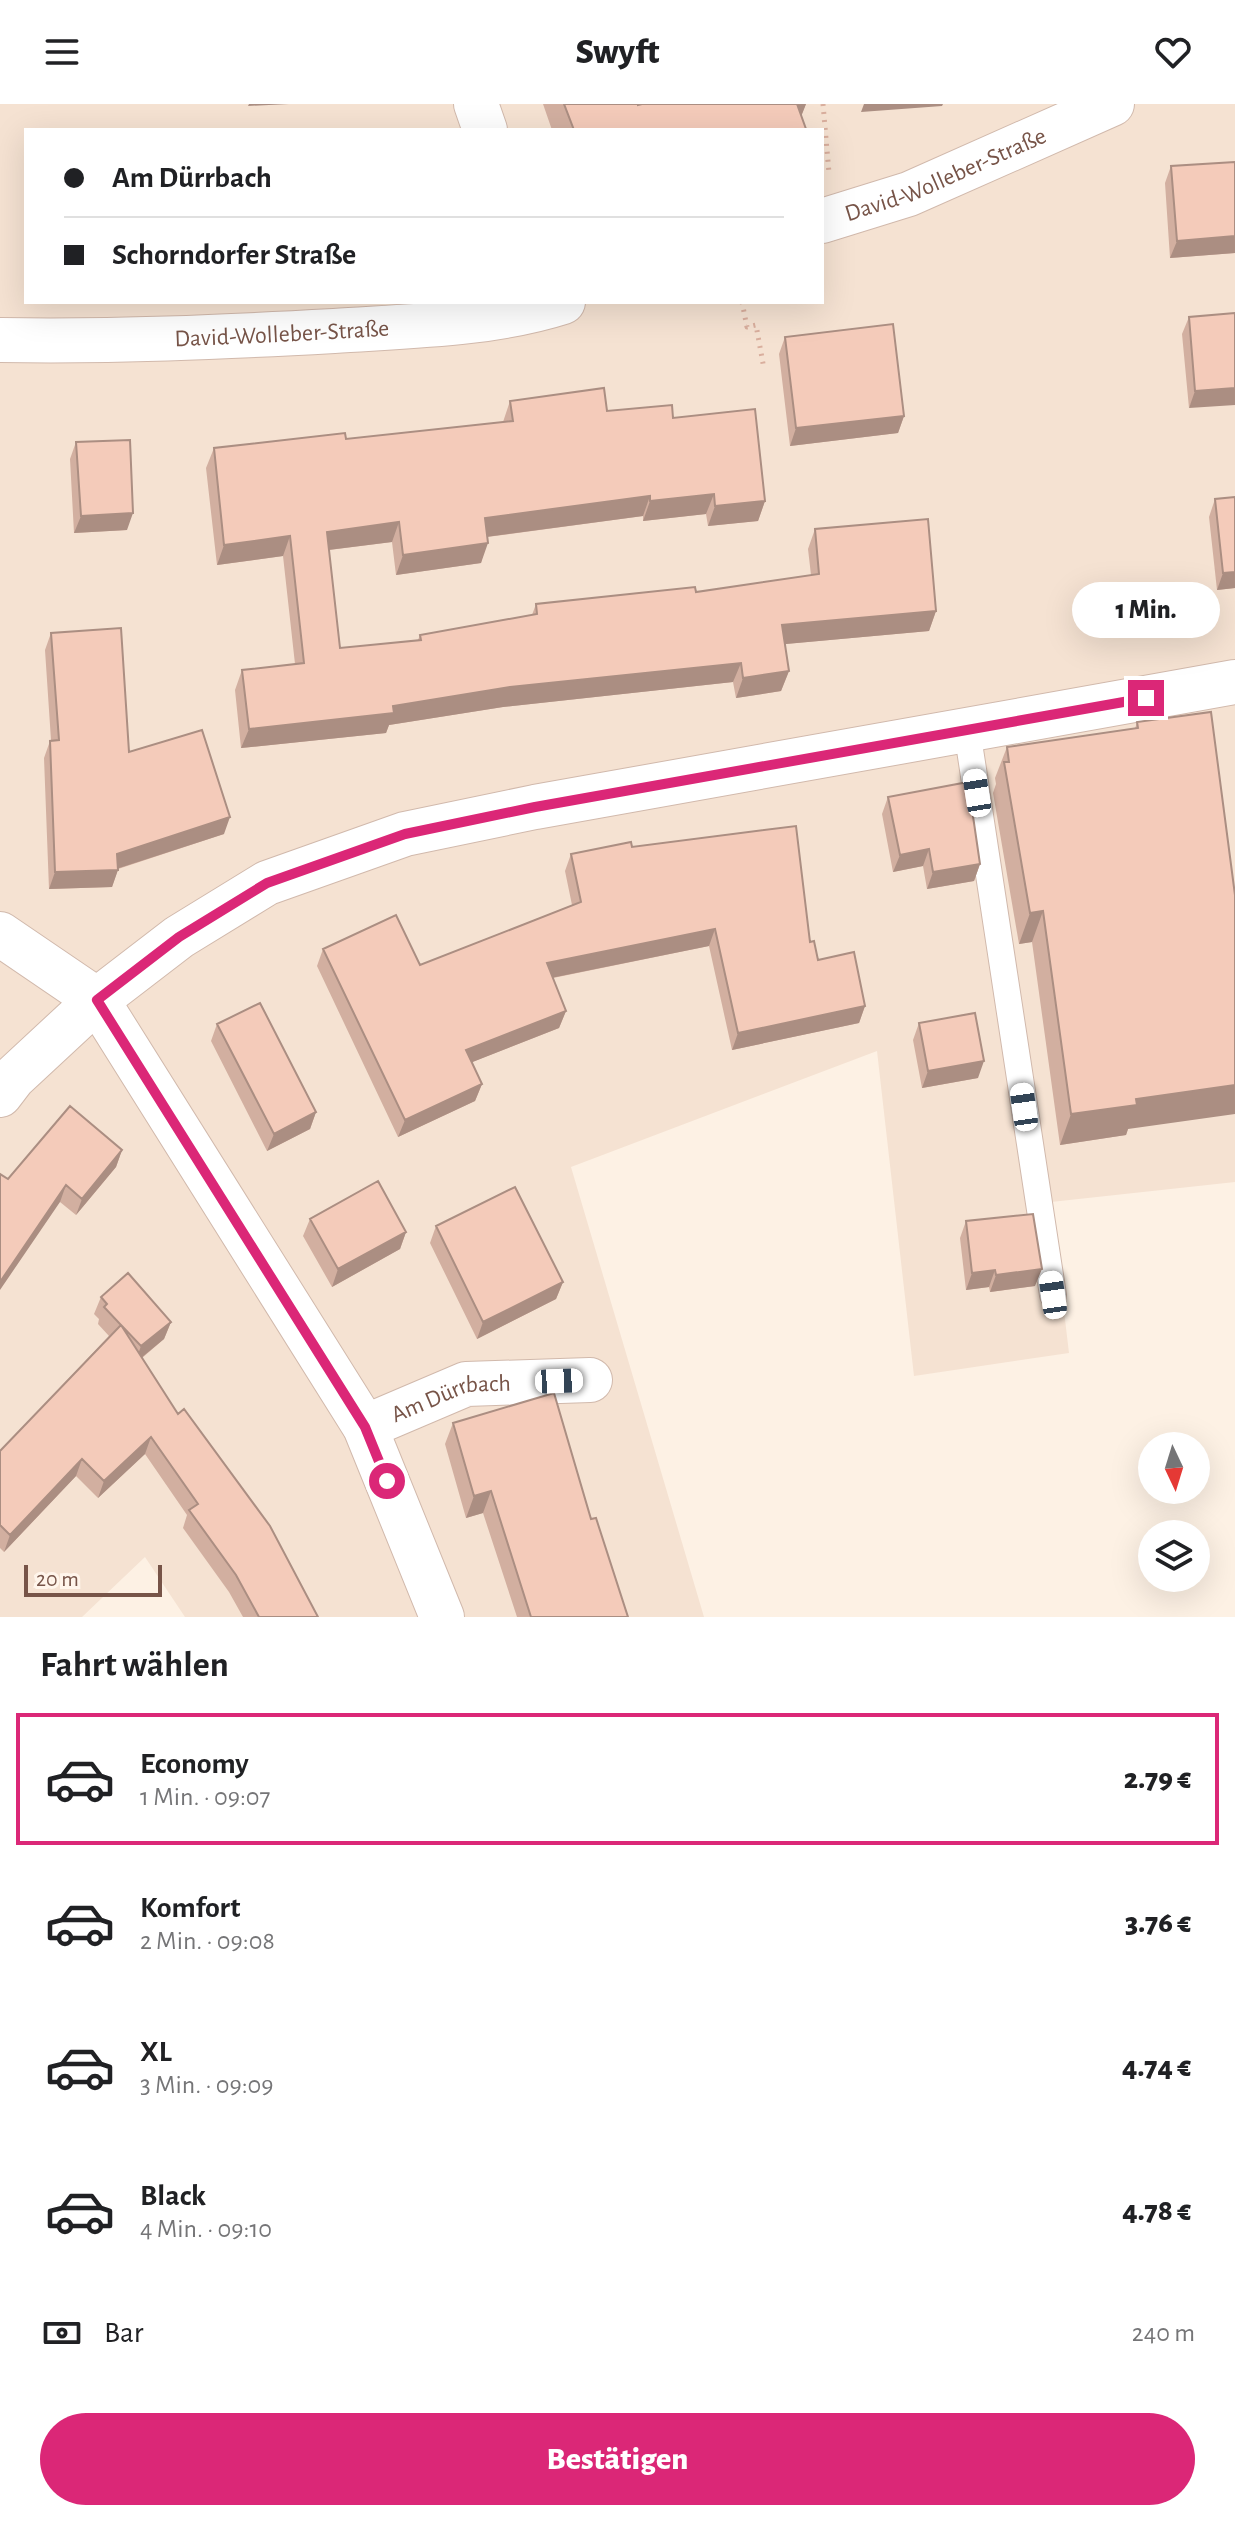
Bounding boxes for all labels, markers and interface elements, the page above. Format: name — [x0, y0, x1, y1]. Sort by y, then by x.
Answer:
icon: menu — [40, 30, 84, 74]
icon: heart — [1151, 30, 1195, 74]
text: Swyft — [575, 34, 660, 70]
street label: David-Wolleber-Straße — [842, 124, 1050, 226]
text: Am Dürrbach — [112, 163, 272, 193]
text: Schorndorfer Straße — [112, 240, 356, 270]
street label: David-Wolleber-Straße — [174, 317, 390, 351]
callout: 1 Min. — [1072, 582, 1220, 638]
text: 1 Min. — [1115, 597, 1177, 623]
route end — [1128, 680, 1164, 716]
car — [961, 767, 993, 819]
car — [1009, 1082, 1039, 1132]
car — [1038, 1270, 1068, 1320]
car — [535, 1368, 583, 1394]
street label: Am Dürrbach — [388, 1372, 511, 1427]
north arrow — [1138, 1432, 1210, 1504]
map controls — [1138, 1432, 1210, 1592]
route start — [369, 1463, 405, 1499]
button: layers — [1138, 1520, 1210, 1592]
scale bar — [24, 1561, 162, 1597]
text: 20 m — [36, 1568, 79, 1590]
text: Fahrt wählen — [40, 1647, 229, 1683]
icon: car — [44, 1743, 116, 1815]
text: Economy — [140, 1749, 249, 1779]
text: 2.79 € — [1124, 1764, 1191, 1794]
text: 1 Min. · 09:07 — [140, 1784, 270, 1810]
icon: car — [44, 1887, 116, 1959]
text: Komfort — [140, 1893, 240, 1923]
text: 3.76 € — [1125, 1908, 1191, 1938]
text: 2 Min. · 09:08 — [140, 1928, 275, 1954]
icon: car — [44, 2031, 116, 2103]
text: XL — [140, 2037, 172, 2067]
text: 4.74 € — [1122, 2052, 1191, 2082]
text: 3 Min. · 09:09 — [140, 2072, 274, 2098]
icon: car — [44, 2175, 116, 2247]
text: Black — [140, 2181, 206, 2211]
text: 4.78 € — [1122, 2196, 1191, 2226]
text: 4 Min. · 09:10 — [140, 2216, 272, 2242]
icon: cash — [40, 2311, 84, 2355]
text: Bar — [104, 2318, 143, 2348]
text: 240 m — [1132, 2320, 1195, 2346]
button: Bestätigen — [40, 2413, 1195, 2505]

